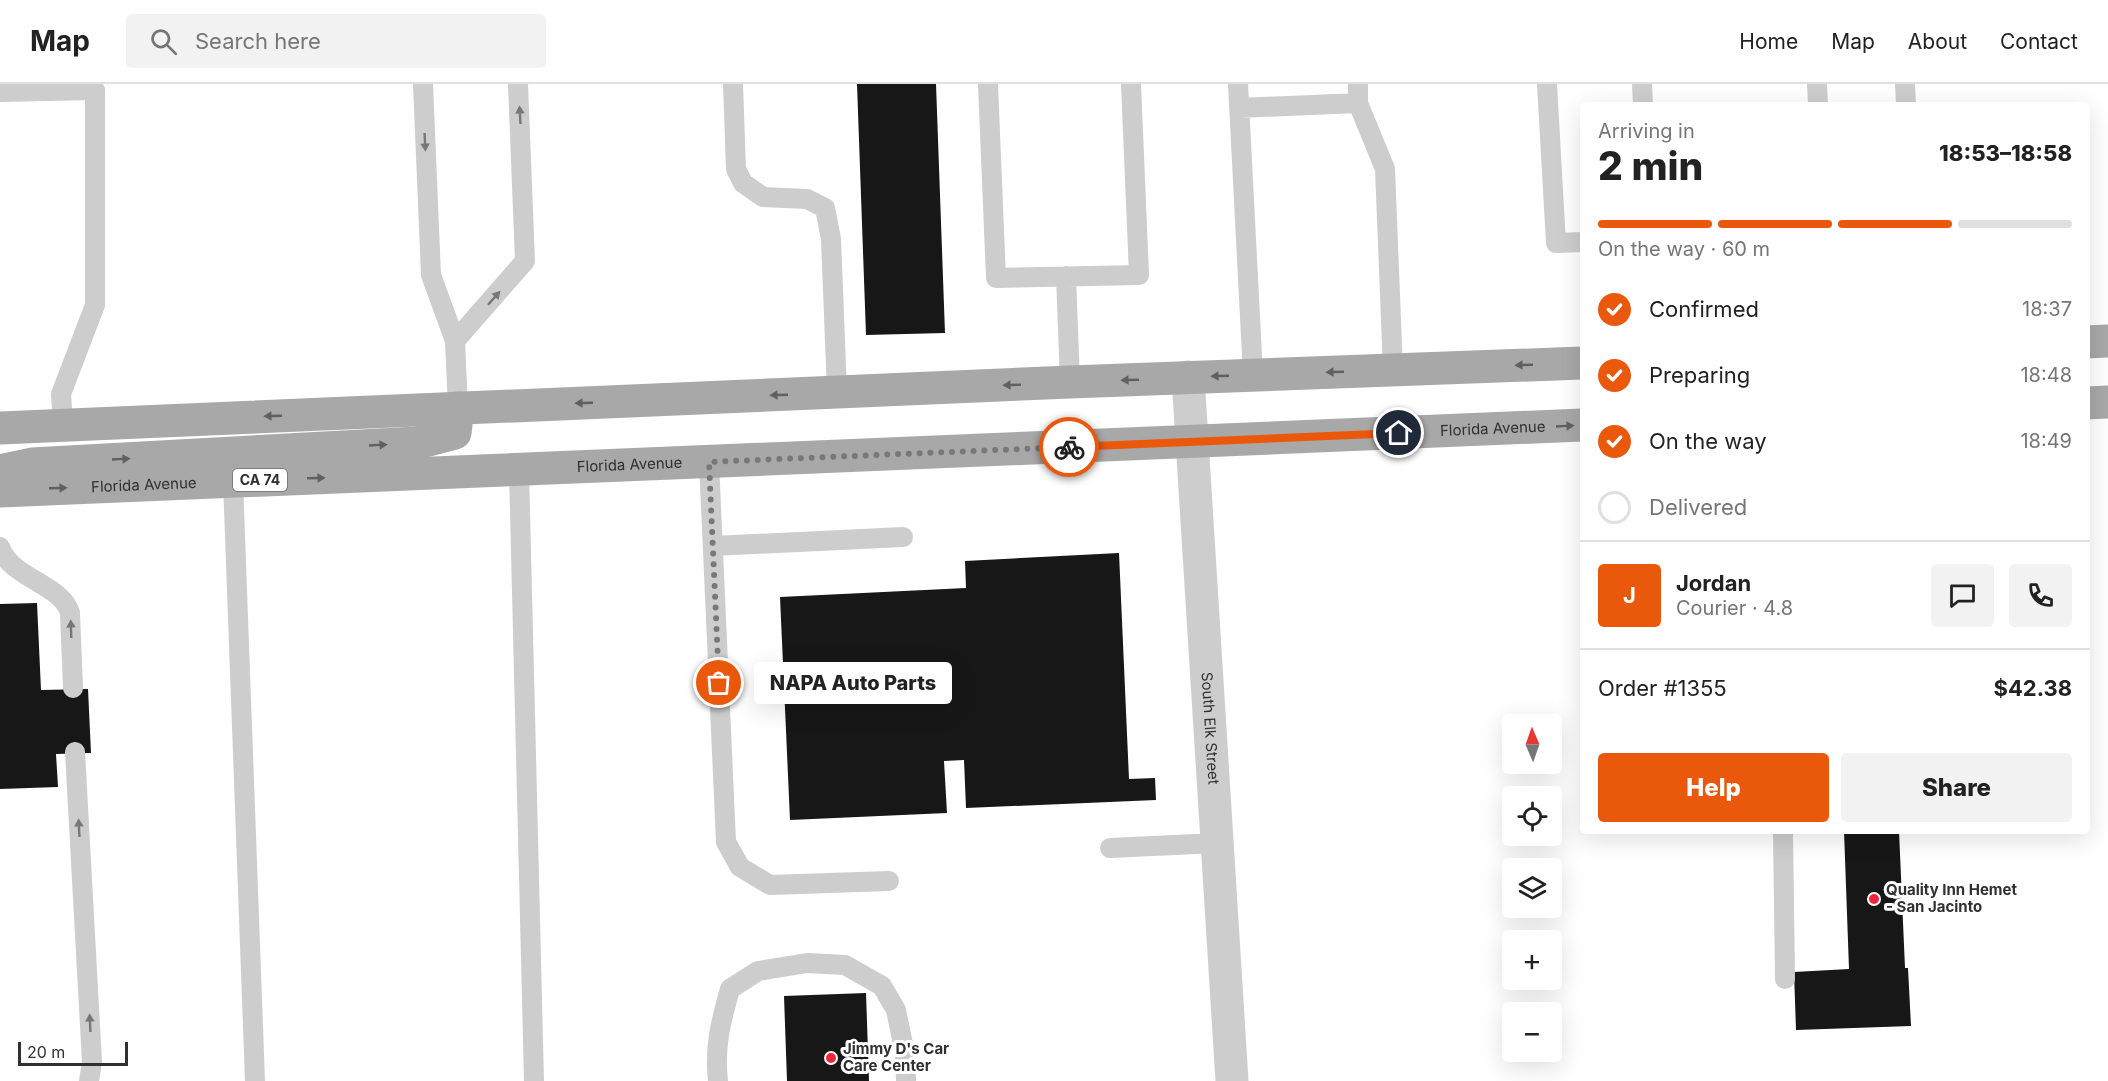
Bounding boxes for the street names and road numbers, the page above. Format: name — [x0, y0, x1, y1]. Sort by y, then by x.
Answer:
street label: Florida Avenue — [1440, 417, 1546, 440]
street label: Florida Avenue — [576, 453, 683, 476]
road number: CA 74 — [233, 469, 287, 491]
street label: Florida Avenue — [91, 473, 197, 496]
street label: South Elk Street — [1197, 671, 1223, 785]

